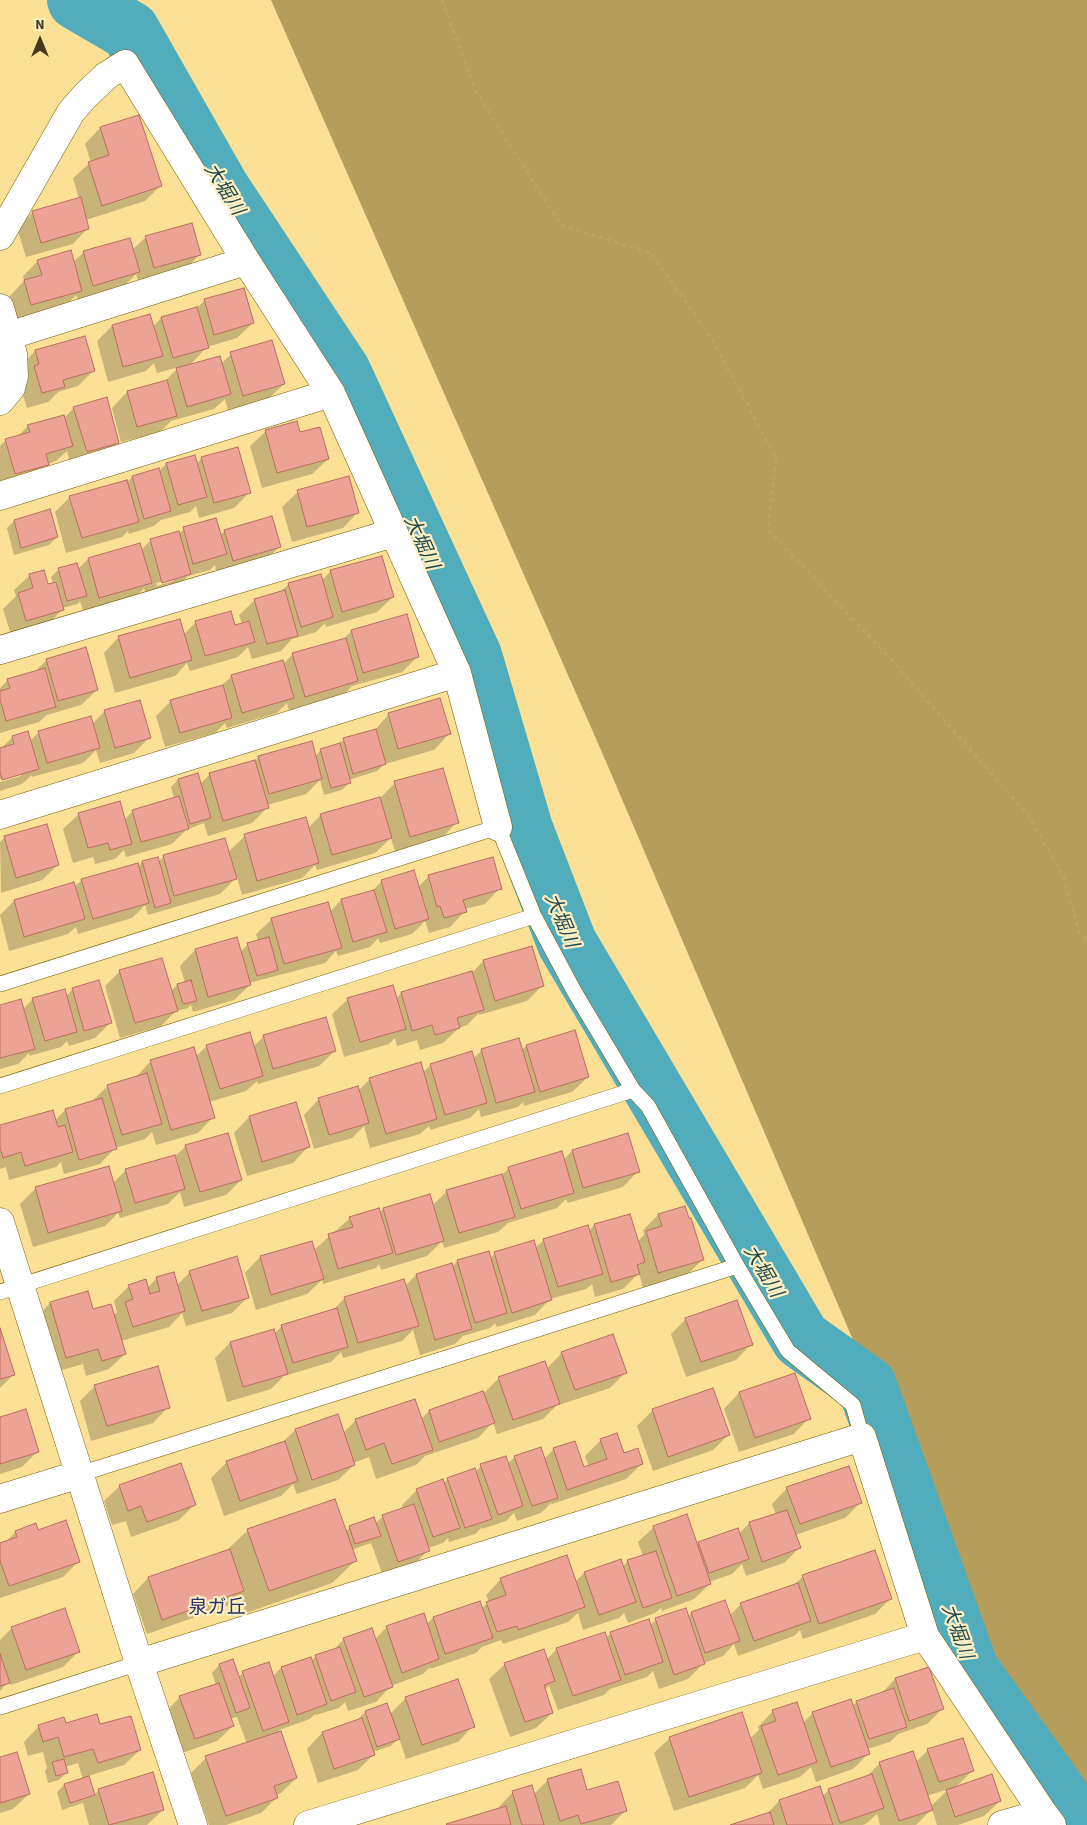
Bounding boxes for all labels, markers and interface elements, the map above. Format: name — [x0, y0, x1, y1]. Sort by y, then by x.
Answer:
north arrow — [15, 15, 65, 65]
text: N — [35, 15, 45, 35]
water label: 大堀川 — [198, 160, 248, 220]
water label: 大堀川 — [398, 512, 442, 574]
water label: 大堀川 — [538, 890, 582, 952]
water label: 大堀川 — [738, 1242, 786, 1302]
district label: 泉ガ丘 — [189, 1598, 245, 1620]
water label: 大堀川 — [936, 1601, 976, 1663]

